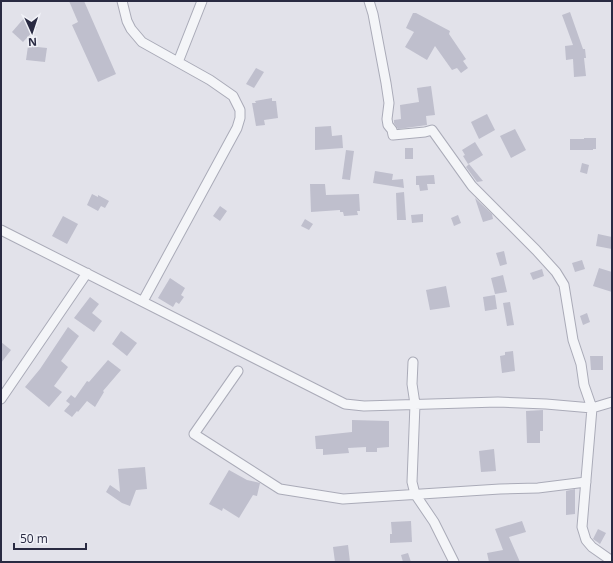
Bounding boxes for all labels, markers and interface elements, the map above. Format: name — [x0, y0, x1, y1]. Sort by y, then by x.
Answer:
north arrow — [12, 12, 52, 52]
text: N — [28, 35, 37, 50]
scale bar — [14, 525, 86, 551]
text: 50 m — [20, 530, 48, 547]

